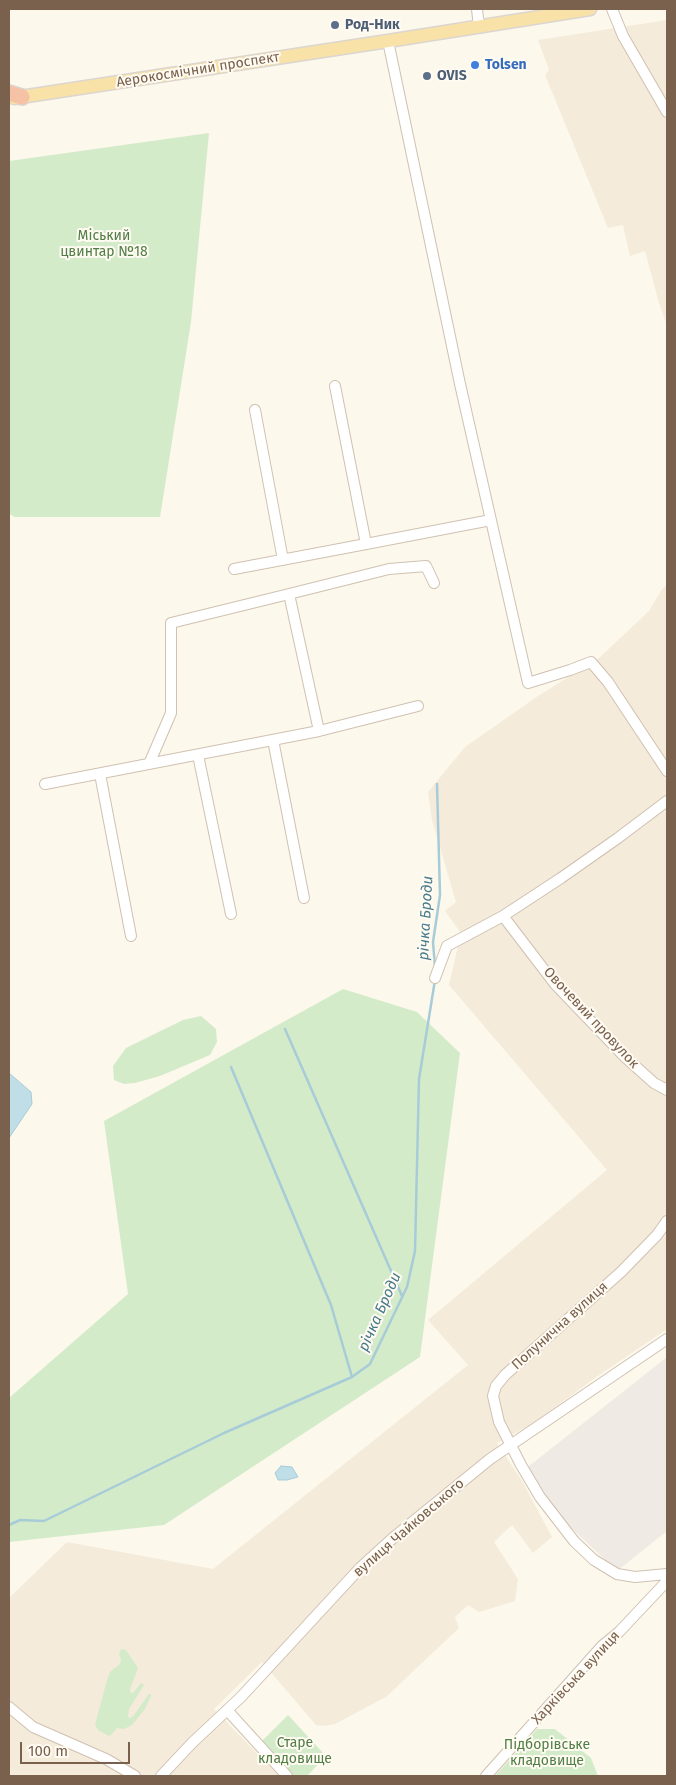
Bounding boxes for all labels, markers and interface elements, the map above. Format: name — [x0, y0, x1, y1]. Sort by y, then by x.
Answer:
place label: Род-Ник — [345, 17, 400, 33]
marker: Род-Ник — [329, 19, 341, 31]
street label: Аерокосмічний проспект — [115, 49, 281, 91]
place label: Tolsen — [485, 57, 527, 73]
marker: Tolsen — [469, 59, 481, 71]
place label: OVIS — [437, 68, 467, 84]
marker: OVIS — [421, 70, 433, 82]
park label: Міський цвинтар №18 — [60, 228, 148, 260]
water label: річка Броди — [415, 875, 437, 961]
street label: Овочевий провулок — [540, 964, 642, 1072]
water label: річка Броди — [355, 1270, 405, 1354]
street label: Полунична вулиця — [509, 1279, 611, 1373]
street label: вулиця Чайковського — [350, 1475, 468, 1581]
street label: Харківська вулиця — [528, 1628, 624, 1728]
scale bar — [22, 1732, 132, 1764]
park label: Старе кладовище — [258, 1735, 332, 1768]
park label: Підборівське кладовище — [504, 1737, 590, 1770]
text: 100 m — [28, 1742, 68, 1760]

